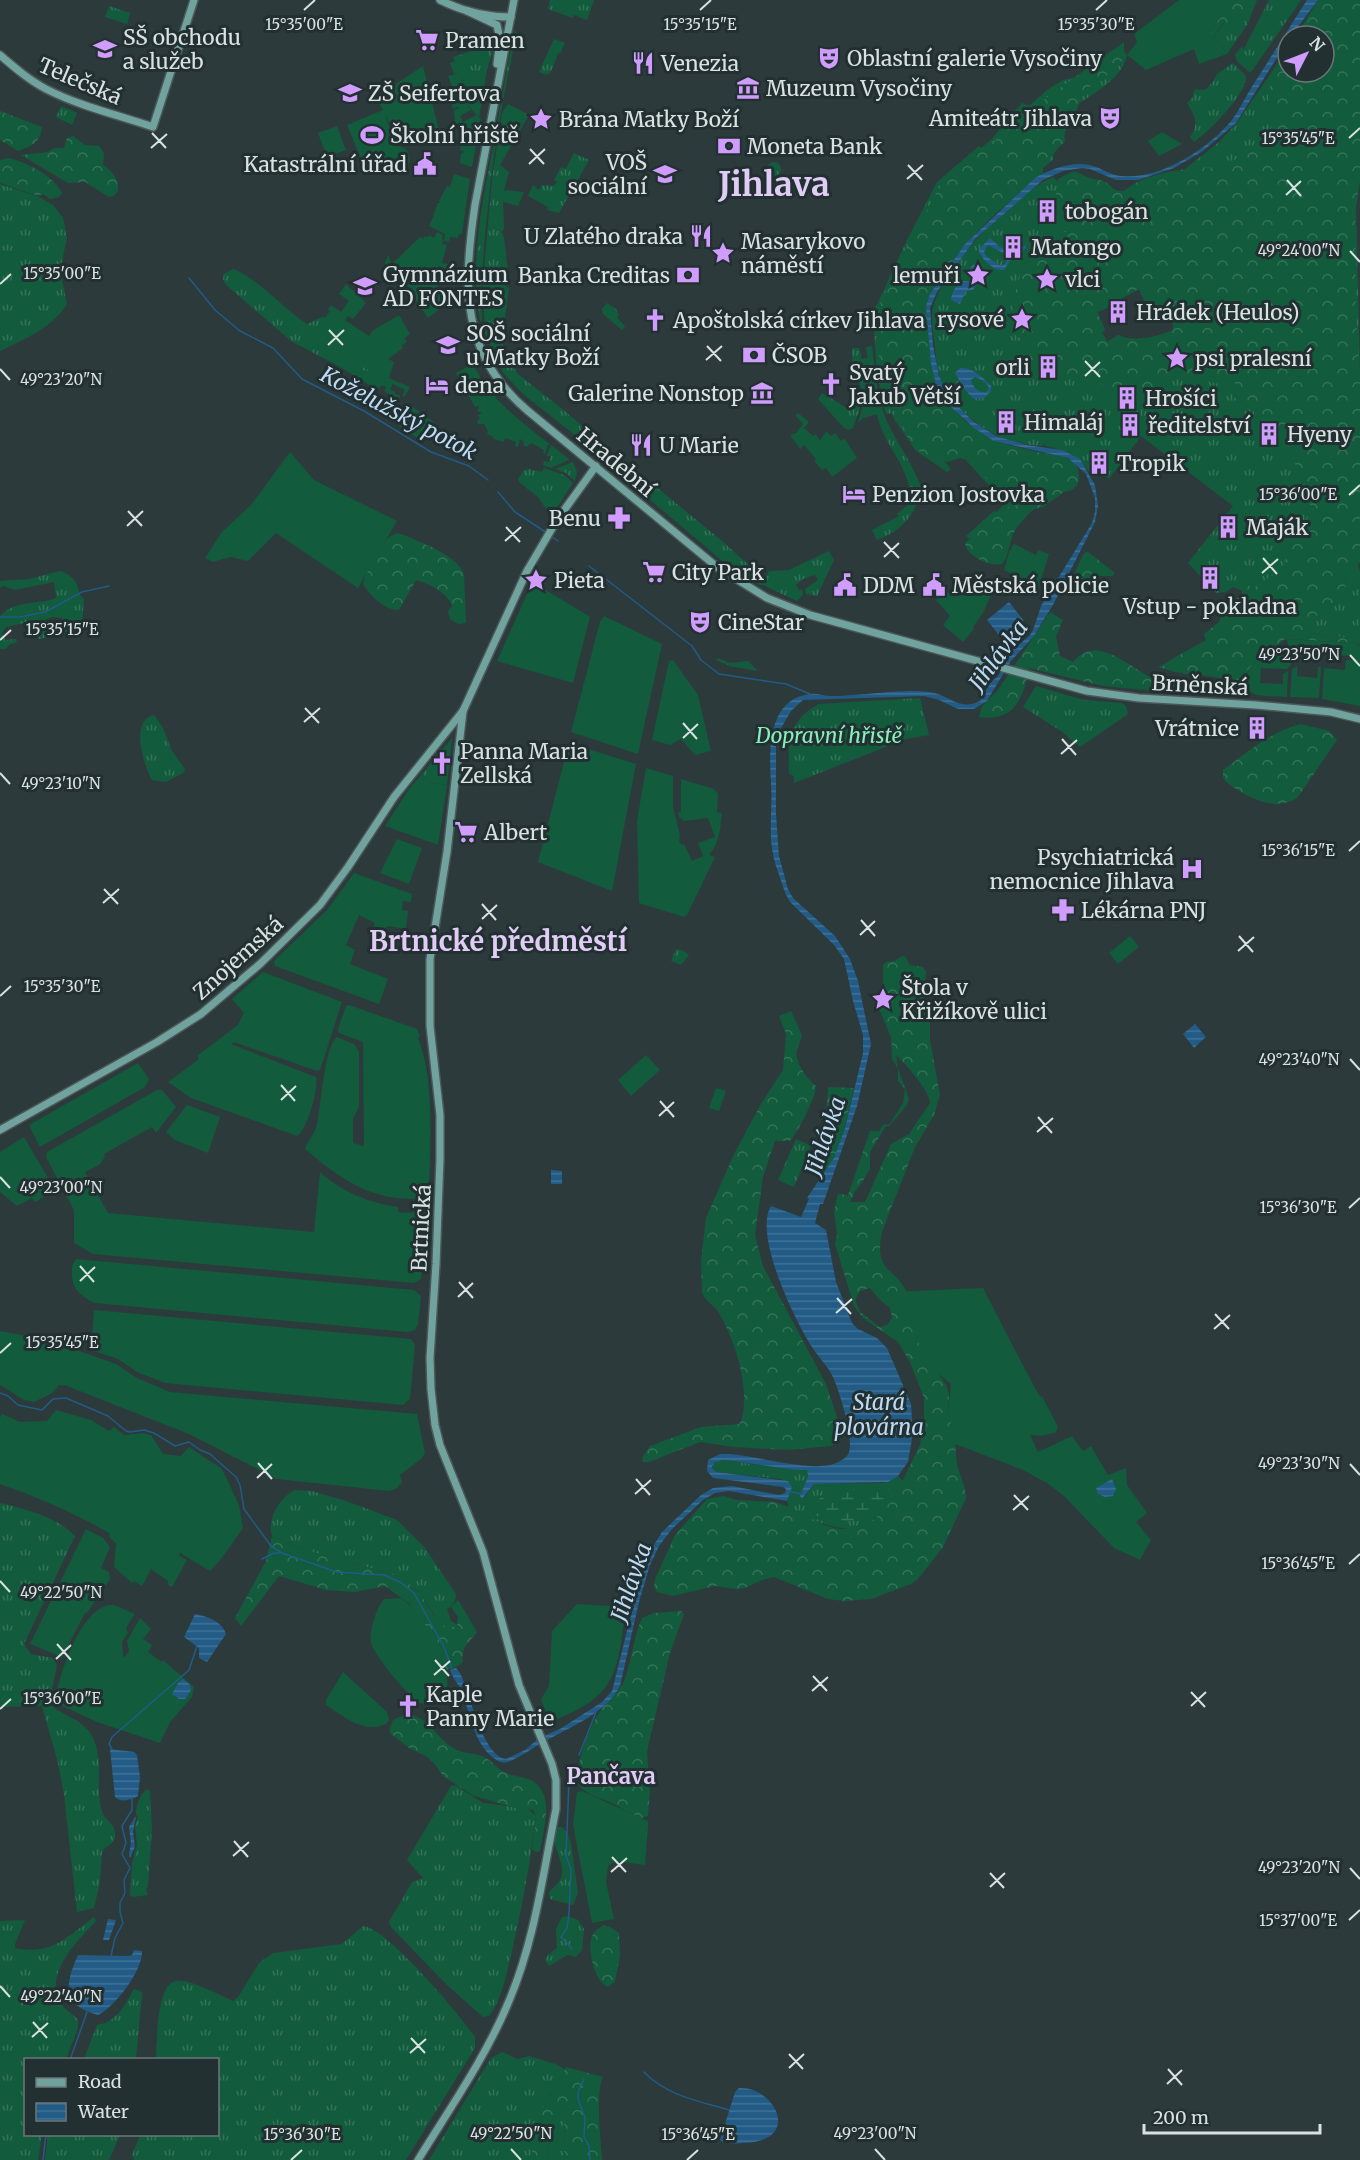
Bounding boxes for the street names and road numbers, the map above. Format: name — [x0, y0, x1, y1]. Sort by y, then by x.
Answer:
street label: Telečská — [34, 51, 126, 111]
street label: Hradební — [571, 421, 662, 503]
street label: Brněnská — [1151, 669, 1249, 701]
street label: Znojemská — [187, 910, 289, 1006]
street label: Brtnická — [405, 1184, 437, 1272]

